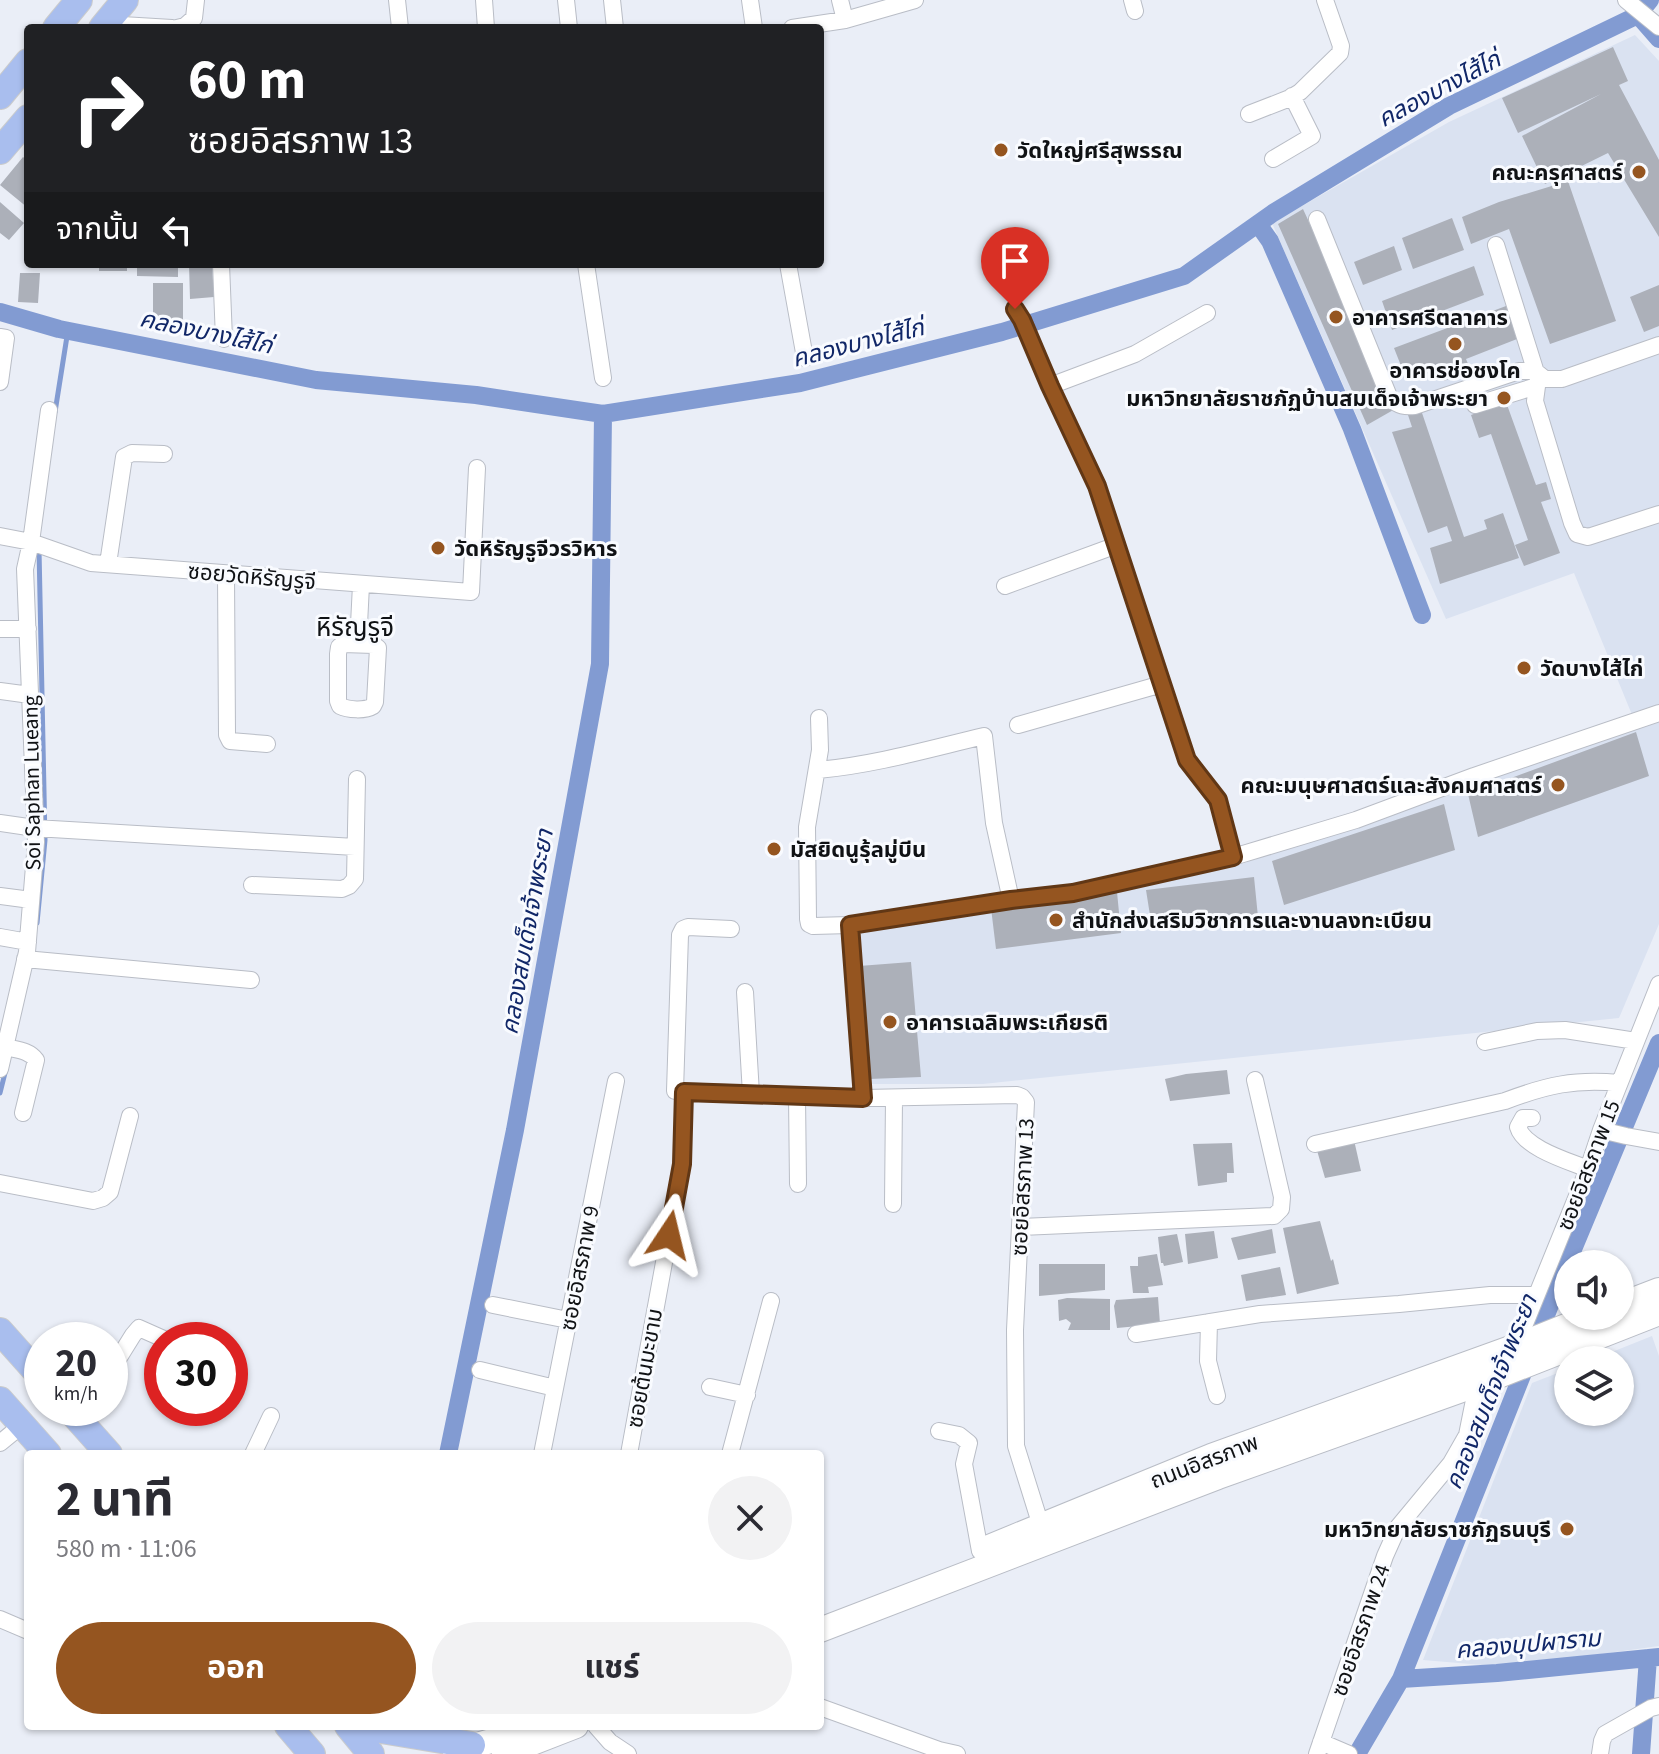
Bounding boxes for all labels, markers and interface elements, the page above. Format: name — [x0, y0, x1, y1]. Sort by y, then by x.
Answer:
text: 60 m — [188, 41, 306, 120]
water label: คลองบางไส้ไก่ — [1372, 41, 1510, 137]
icon: right — [56, 56, 160, 160]
text: ซอยอิสรภาพ 13 — [188, 116, 413, 167]
place label: วัดใหญ่ศรีสุพรรณ — [1017, 135, 1183, 167]
marker: วัดใหญ่ศรีสุพรรณ — [992, 141, 1010, 159]
place label: คณะครุศาสตร์ — [1492, 157, 1623, 189]
marker: คณะครุศาสตร์ — [1630, 163, 1648, 181]
text: จากนั้น — [56, 208, 139, 251]
icon: left — [155, 208, 199, 252]
pin — [981, 227, 1049, 309]
icon: arrive — [993, 239, 1037, 283]
water label: คลองบางไส้ไก่ — [136, 301, 278, 364]
place label: อาคารศรีตลาคาร — [1352, 302, 1508, 334]
marker: อาคารศรีตลาคาร — [1327, 308, 1345, 326]
water label: คลองบางไส้ไก่ — [789, 309, 931, 377]
marker: อาคารช่อชงโค — [1446, 335, 1464, 353]
place label: อาคารช่อชงโค — [1389, 355, 1521, 387]
place label: มหาวิทยาลัยราชภัฏบ้านสมเด็จเจ้าพระยา — [1126, 383, 1488, 415]
marker: มหาวิทยาลัยราชภัฏบ้านสมเด็จเจ้าพระยา — [1495, 389, 1513, 407]
place label: วัดหิรัญรูจีวรวิหาร — [454, 533, 617, 565]
marker: วัดหิรัญรูจีวรวิหาร — [429, 539, 447, 557]
street label: ซอยวัดหิรัญรูจี — [187, 555, 317, 599]
district label: หิรัญรูจี — [316, 609, 394, 646]
place label: วัดบางไส้ไก่ — [1540, 653, 1644, 685]
marker: วัดบางไส้ไก่ — [1515, 659, 1533, 677]
street label: Soi Saphan Lueang — [14, 695, 50, 871]
place label: คณะมนุษศาสตร์และสังคมศาสตร์ — [1241, 770, 1542, 802]
marker: คณะมนุษศาสตร์และสังคมศาสตร์ — [1549, 776, 1567, 794]
water label: คลองสมเด็จเจ้าพระยา — [492, 826, 563, 1037]
place label: มัสยิดนูรุ้ลมู่บีน — [790, 834, 926, 866]
marker: มัสยิดนูรุ้ลมู่บีน — [765, 840, 783, 858]
place label: สำนักส่งเสริมวิชาการและงานลงทะเบียน — [1072, 905, 1432, 937]
marker: สำนักส่งเสริมวิชาการและงานลงทะเบียน — [1047, 911, 1065, 929]
place label: อาคารเฉลิมพระเกียรติ — [906, 1007, 1108, 1039]
marker: อาคารเฉลิมพระเกียรติ — [881, 1013, 899, 1031]
street label: ซอยอิสรภาพ 15 — [1549, 1095, 1629, 1235]
street label: ซอยอิสรภาพ 13 — [1003, 1117, 1043, 1257]
position arrow — [627, 1193, 711, 1277]
street label: ซอยอิสรภาพ 9 — [552, 1203, 608, 1333]
map controls — [1554, 1250, 1634, 1426]
button: sound — [1554, 1250, 1634, 1330]
water label: คลองสมเด็จเจ้าพระยา — [1436, 1288, 1547, 1495]
street label: ซอยต้นมะขาม — [619, 1306, 671, 1430]
speed limit sign: 30 — [144, 1322, 248, 1426]
text: 20 — [55, 1335, 97, 1392]
button: layers — [1554, 1346, 1634, 1426]
text: km/h — [54, 1380, 98, 1408]
street label: ถนนอิสรภาพ — [1146, 1427, 1263, 1497]
text: 2 นาที — [56, 1466, 174, 1534]
button: close — [708, 1476, 792, 1560]
place label: มหาวิทยาลัยราชภัฏธนบุรี — [1324, 1514, 1551, 1546]
marker: มหาวิทยาลัยราชภัฏธนบุรี — [1558, 1520, 1576, 1538]
text: 580 m · 11:06 — [56, 1530, 197, 1567]
street label: ซอยอิสรภาพ 24 — [1323, 1560, 1398, 1701]
water label: คลองบุปผาราม — [1454, 1621, 1604, 1668]
button: ออก — [56, 1622, 416, 1714]
button: แชร์ — [432, 1622, 792, 1714]

